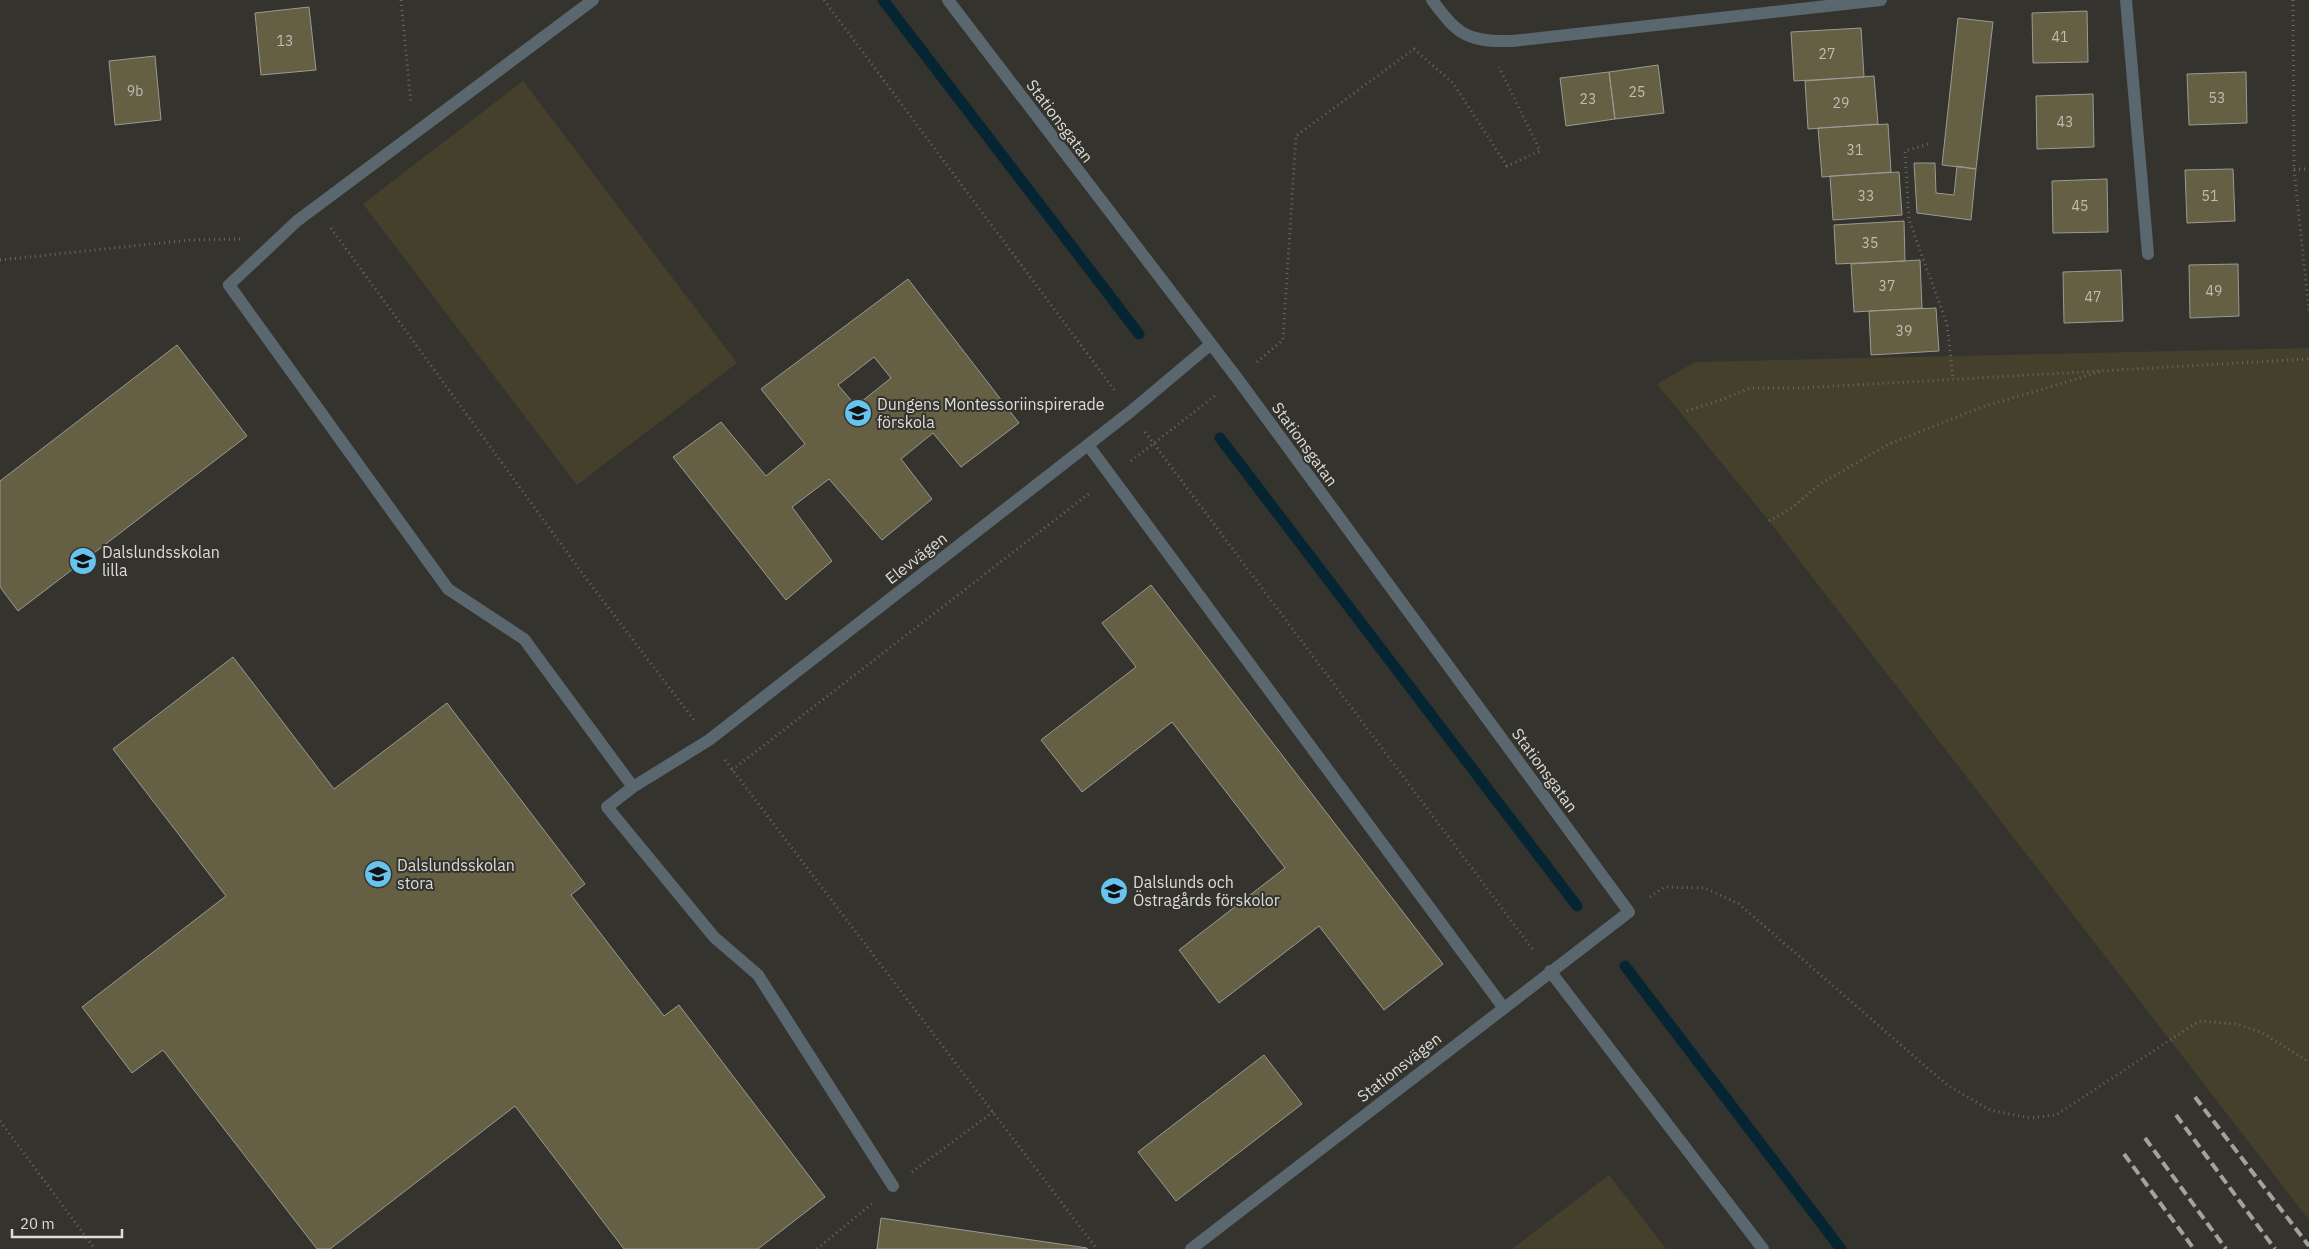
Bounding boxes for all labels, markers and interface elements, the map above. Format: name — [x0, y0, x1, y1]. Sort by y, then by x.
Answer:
house number: 41 — [2052, 28, 2068, 46]
house number: 13 — [277, 32, 293, 50]
house number: 27 — [1819, 45, 1835, 63]
street label: Stationsgatan — [1022, 75, 1098, 167]
house number: 9b — [127, 82, 143, 100]
house number: 25 — [1629, 83, 1645, 101]
house number: 53 — [2209, 89, 2225, 107]
house number: 23 — [1580, 90, 1596, 108]
house number: 29 — [1833, 94, 1849, 112]
house number: 43 — [2057, 113, 2073, 131]
house number: 31 — [1847, 141, 1863, 159]
house number: 33 — [1858, 187, 1874, 205]
house number: 51 — [2202, 187, 2218, 205]
house number: 45 — [2072, 197, 2088, 215]
house number: 35 — [1862, 234, 1878, 252]
house number: 37 — [1879, 277, 1895, 295]
house number: 49 — [2206, 282, 2222, 300]
house number: 47 — [2085, 288, 2101, 306]
house number: 39 — [1896, 322, 1912, 340]
place label: Dungens Montessoriinspirerade förskola — [877, 394, 1105, 432]
school or university icon: Dungens Montessoriinspirerade förskola — [843, 398, 873, 428]
street label: Stationsgatan — [1268, 398, 1342, 490]
street label: Elevvägen — [881, 528, 951, 588]
place label: Dalslundsskolan lilla — [102, 542, 220, 580]
school or university icon: Dalslundsskolan lilla — [68, 546, 98, 576]
street label: Stationsgatan — [1508, 724, 1582, 816]
place label: Dalslundsskolan stora — [397, 855, 515, 893]
school or university icon: Dalslundsskolan stora — [363, 859, 393, 889]
place label: Dalslunds och Östragårds förskolor — [1133, 872, 1280, 910]
school or university icon: Dalslunds och Östragårds förskolor — [1099, 876, 1129, 906]
street label: Stationsvägen — [1353, 1028, 1445, 1106]
scale bar — [12, 1206, 122, 1238]
text: 20 m — [20, 1214, 55, 1233]

